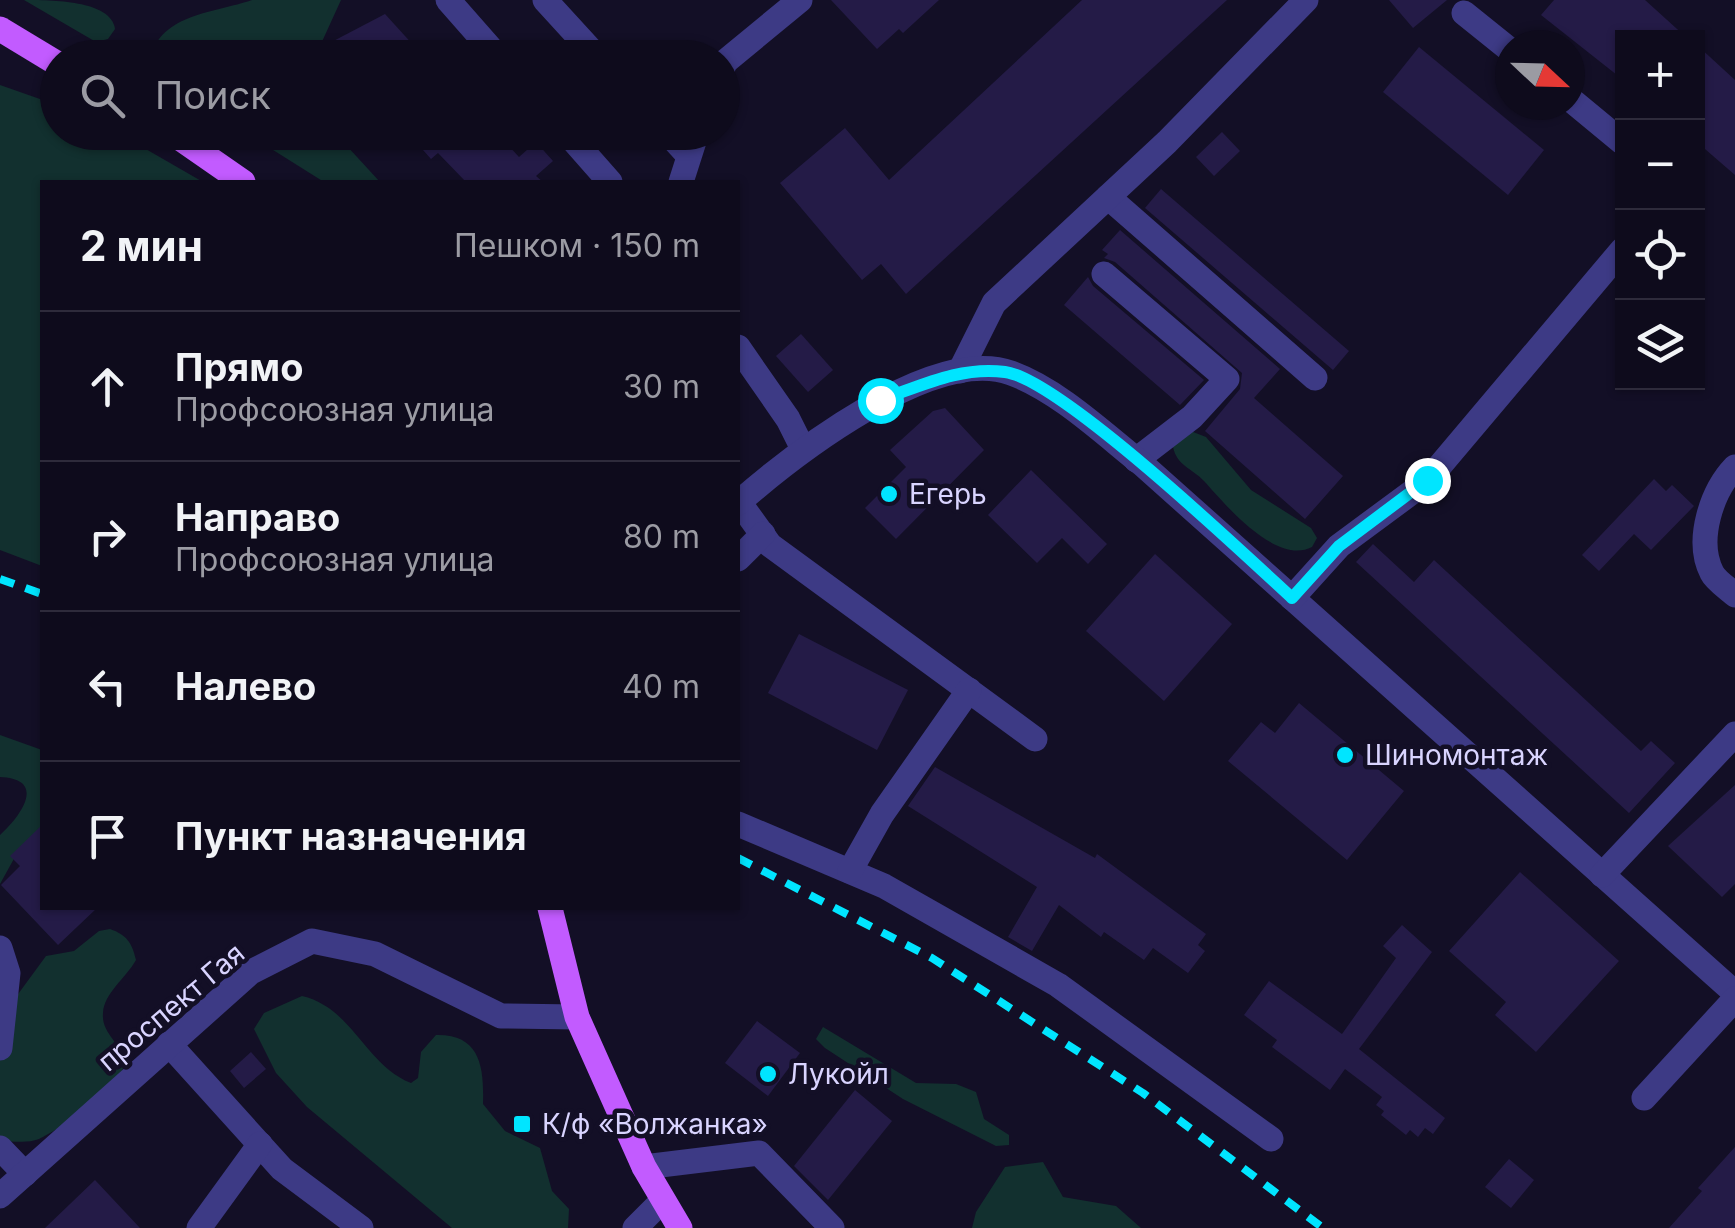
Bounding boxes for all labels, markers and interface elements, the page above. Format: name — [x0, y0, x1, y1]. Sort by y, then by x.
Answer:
north arrow — [1495, 30, 1585, 120]
map controls — [1615, 30, 1705, 390]
button: + — [1615, 30, 1705, 120]
search box — [40, 40, 740, 150]
icon: search — [75, 68, 130, 123]
text: Поиск — [155, 72, 271, 118]
button: − — [1615, 120, 1705, 210]
button: locate — [1615, 210, 1705, 300]
text: 2 мин — [80, 220, 203, 271]
text: Пешком · 150 m — [454, 226, 700, 265]
button: layers — [1615, 300, 1705, 390]
text: Прямо — [175, 344, 303, 390]
icon: ahead — [80, 359, 135, 414]
text: 30 m — [623, 367, 700, 406]
route start — [858, 378, 904, 424]
text: Профсоюзная улица — [175, 390, 494, 429]
route end — [1405, 458, 1451, 504]
place label: Егерь — [909, 477, 987, 511]
marker: Егерь — [878, 483, 900, 505]
text: Направо — [175, 494, 340, 540]
icon: right — [80, 509, 135, 564]
text: 80 m — [623, 517, 700, 556]
text: Профсоюзная улица — [175, 540, 494, 579]
icon: left — [80, 659, 135, 714]
text: Налево — [175, 663, 316, 709]
text: 40 m — [622, 667, 700, 706]
place label: Шиномонтаж — [1365, 738, 1548, 772]
marker: Шиномонтаж — [1334, 744, 1356, 766]
icon: arrive — [80, 809, 135, 864]
text: Пункт назначения — [175, 813, 527, 859]
street label: проспект Гая — [91, 936, 251, 1078]
place label: Лукойл — [788, 1057, 889, 1091]
marker: Лукойл — [757, 1063, 779, 1085]
place label: К/ф «Волжанка» — [542, 1107, 768, 1141]
marker: К/ф «Волжанка» — [511, 1113, 533, 1135]

